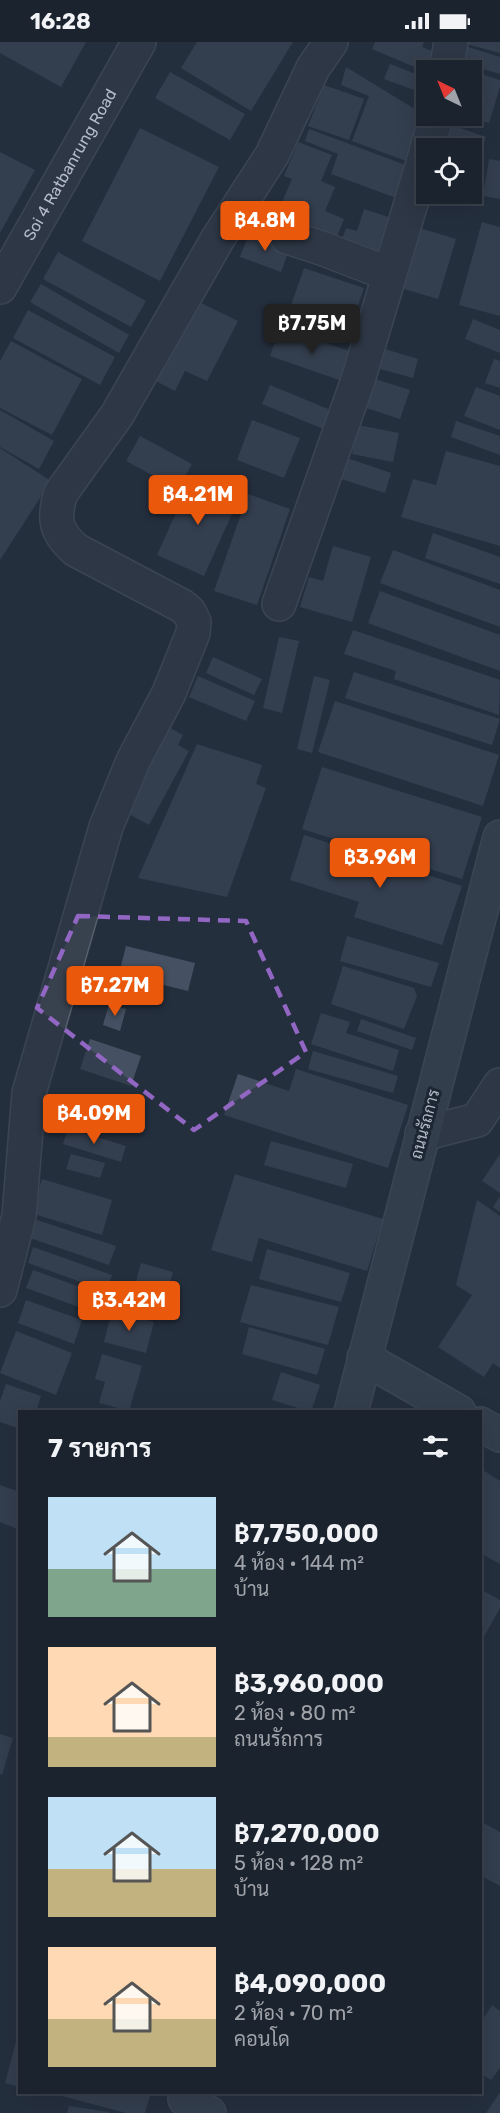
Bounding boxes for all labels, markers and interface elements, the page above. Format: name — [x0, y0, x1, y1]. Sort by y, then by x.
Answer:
text: 16:28 — [30, 8, 91, 35]
north arrow — [416, 60, 482, 126]
map controls — [416, 60, 482, 204]
street label: Soi 4 Ratbanrung Road — [19, 85, 120, 244]
button: locate — [416, 138, 482, 204]
pin: ฿4.8M — [223, 201, 307, 252]
text: ฿4.8M — [234, 208, 296, 232]
pin: ฿7.75M — [263, 304, 361, 355]
text: ฿7.75M — [278, 311, 346, 335]
pin: ฿4.21M — [149, 475, 247, 526]
text: ฿4.21M — [163, 482, 233, 506]
pin: ฿3.96M — [331, 838, 429, 889]
text: ฿3.96M — [344, 845, 416, 869]
pin: ฿7.27M — [66, 966, 164, 1017]
text: ฿7.27M — [80, 973, 150, 997]
street label: ถนนรัถการ — [406, 1087, 443, 1161]
pin: ฿4.09M — [45, 1094, 143, 1145]
text: ฿4.09M — [57, 1101, 131, 1125]
pin: ฿3.42M — [80, 1281, 178, 1332]
text: ฿3.42M — [92, 1288, 166, 1312]
icon: filters — [419, 1430, 452, 1463]
text: 7 รายการ — [48, 1433, 152, 1464]
text: ฿7,750,000 — [234, 1518, 379, 1549]
icon: home — [96, 1521, 168, 1593]
text: 4 ห้อง · 144 m² — [234, 1551, 364, 1575]
text: บ้าน — [234, 1577, 269, 1601]
text: ฿3,960,000 — [234, 1668, 384, 1699]
icon: home — [96, 1671, 168, 1743]
text: 2 ห้อง · 80 m² — [234, 1701, 356, 1725]
text: ถนนรัถการ — [234, 1727, 323, 1751]
text: ฿7,270,000 — [234, 1818, 380, 1849]
icon: home — [96, 1821, 168, 1893]
text: 5 ห้อง · 128 m² — [234, 1851, 363, 1875]
text: บ้าน — [234, 1877, 269, 1901]
text: ฿4,090,000 — [234, 1968, 386, 1999]
icon: home — [96, 1971, 168, 2043]
text: 2 ห้อง · 70 m² — [234, 2001, 353, 2025]
text: คอนโด — [234, 2027, 290, 2051]

